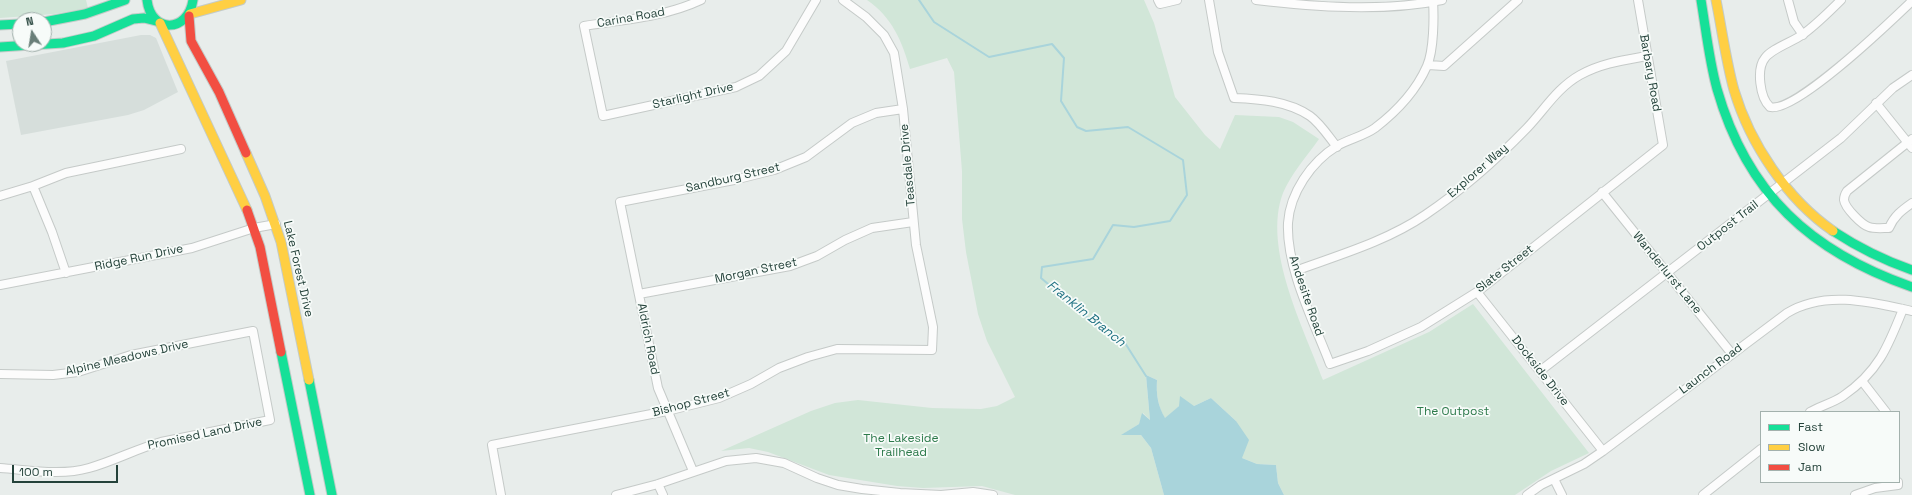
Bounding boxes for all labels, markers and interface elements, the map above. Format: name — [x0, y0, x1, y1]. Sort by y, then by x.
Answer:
street label: Carina Road — [596, 5, 666, 31]
north arrow — [12, 12, 52, 52]
text: N — [25, 14, 35, 29]
street label: Barbary Road — [1636, 33, 1664, 113]
street label: Starlight Drive — [651, 80, 735, 112]
street label: Teasdale Drive — [897, 123, 919, 207]
street label: Explorer Way — [1445, 141, 1511, 201]
street label: Sandburg Street — [685, 160, 781, 196]
street label: Outpost Trail — [1694, 198, 1762, 254]
street label: Lake Forest Drive — [280, 219, 316, 319]
street label: Wanderlurst Lane — [1630, 229, 1704, 317]
street label: Ridge Run Drive — [93, 242, 185, 274]
street label: Slate Street — [1473, 242, 1537, 296]
street label: Andesite Road — [1286, 254, 1326, 338]
street label: Morgan Street — [714, 255, 798, 287]
water label: Franklin Branch — [1044, 278, 1128, 350]
street label: Aldrich Road — [634, 302, 662, 376]
street label: Dockside Drive — [1508, 333, 1572, 409]
street label: Alpine Meadows Drive — [64, 337, 190, 379]
street label: Launch Road — [1677, 341, 1745, 397]
street label: Bishop Street — [651, 386, 731, 420]
park label: The Outpost — [1417, 405, 1489, 419]
legend — [1760, 411, 1900, 483]
street label: Promised Land Drive — [146, 415, 264, 453]
text: Fast — [1798, 419, 1823, 435]
park label: The Lakeside Trailhead — [863, 432, 939, 460]
text: Slow — [1798, 439, 1825, 455]
scale bar — [14, 457, 120, 483]
text: Jam — [1798, 459, 1822, 475]
text: 100 m — [19, 464, 53, 480]

